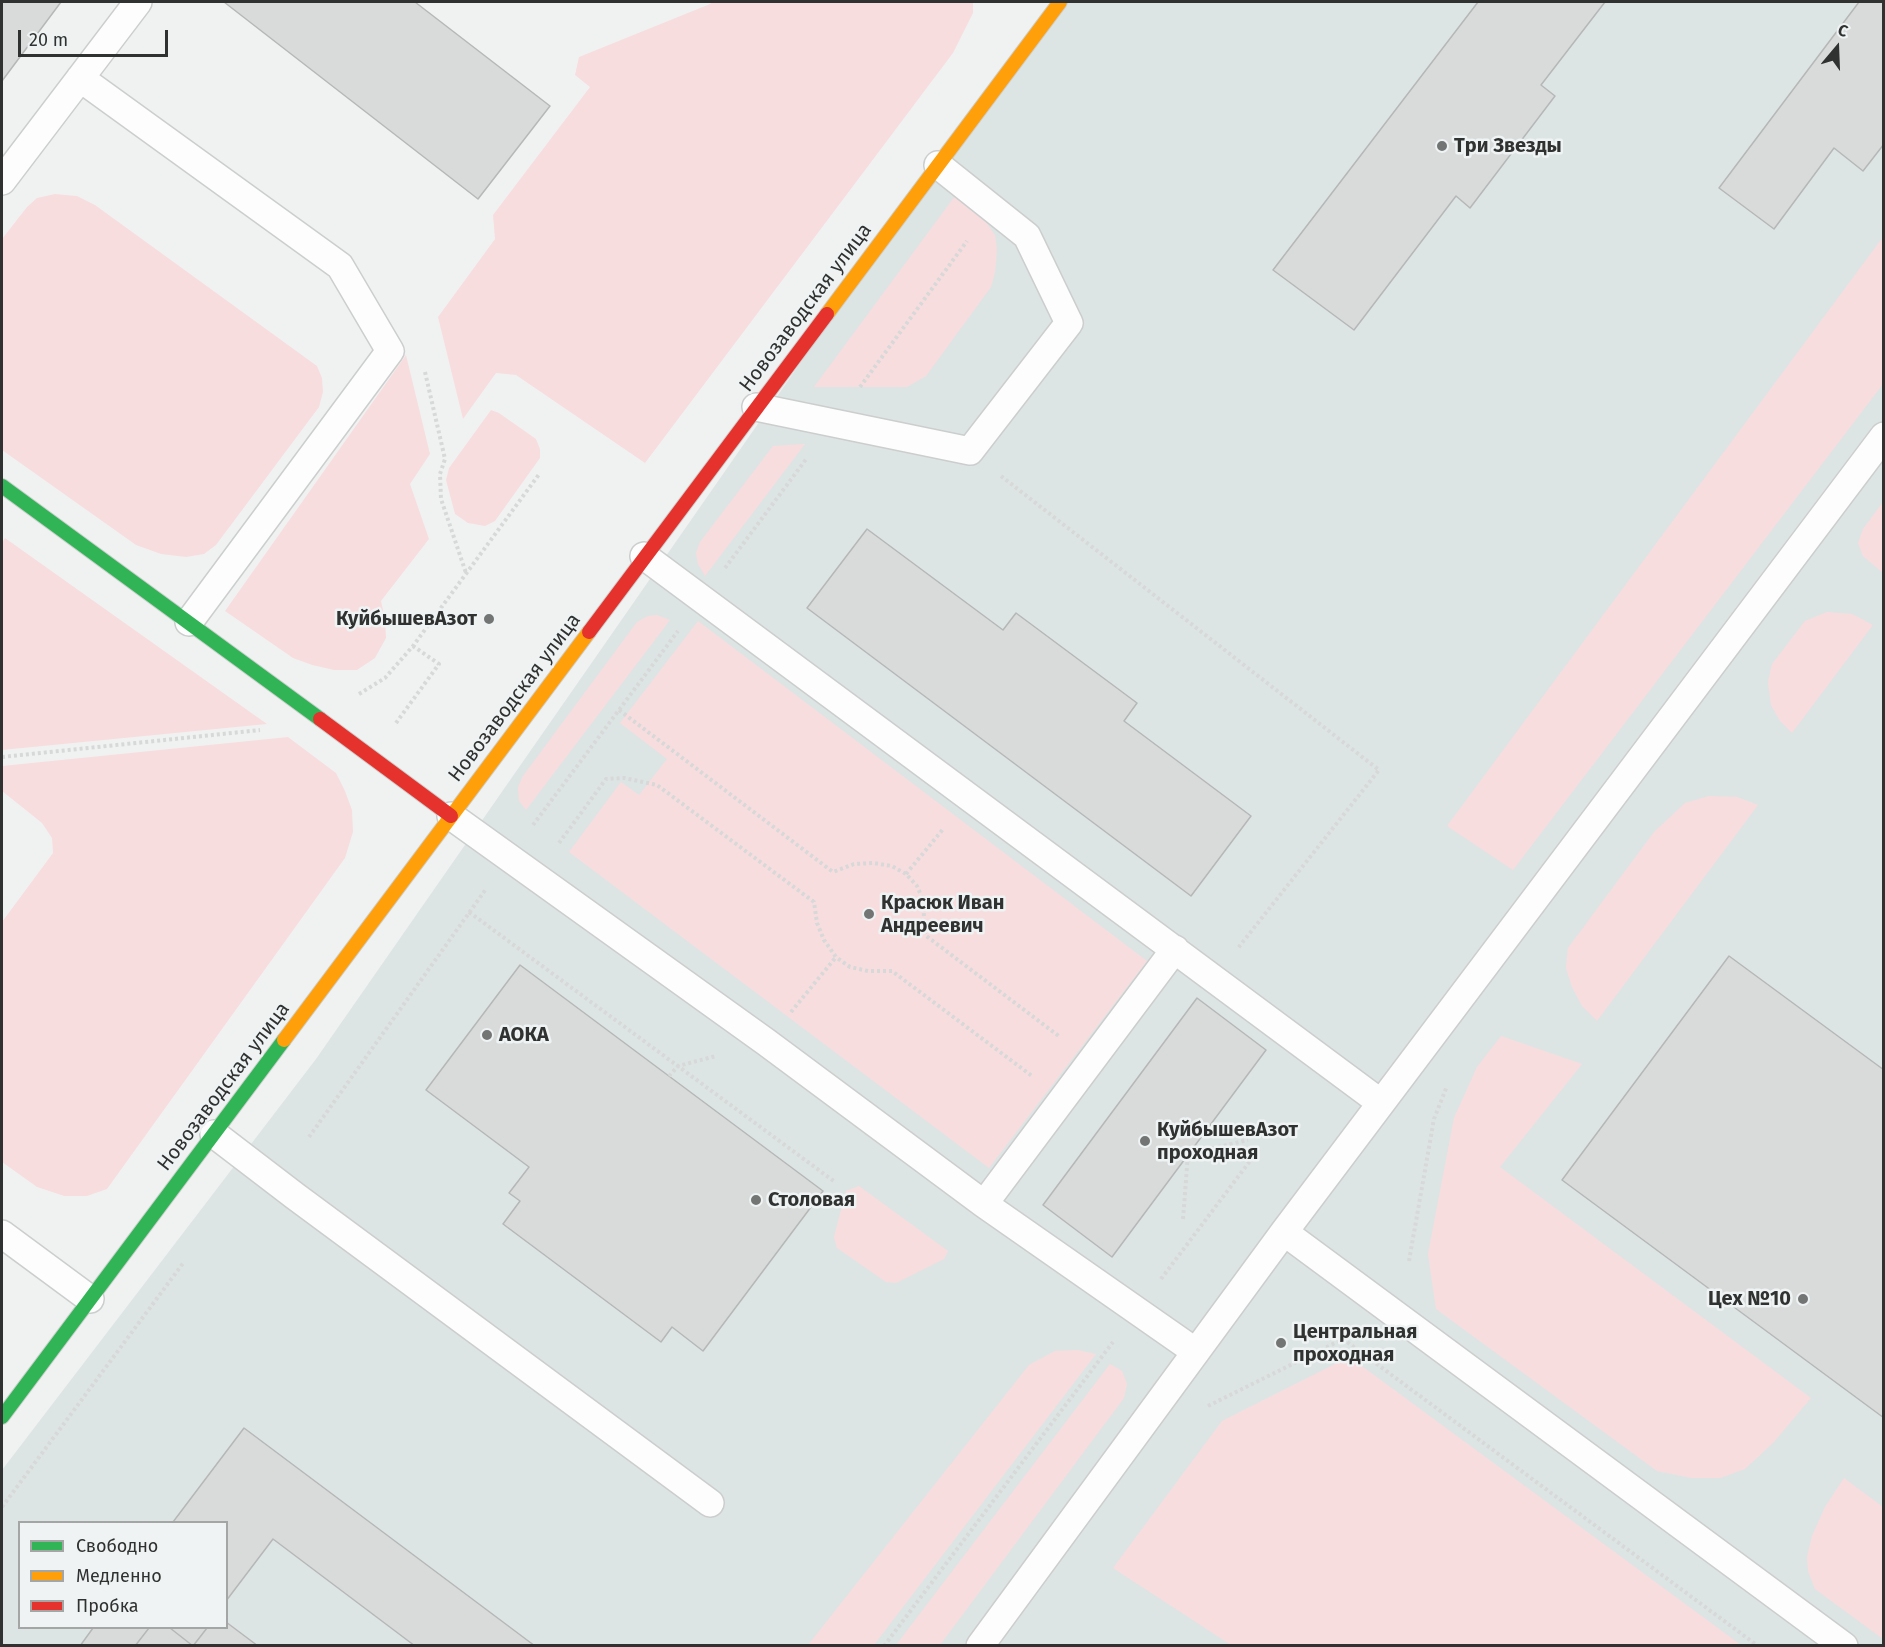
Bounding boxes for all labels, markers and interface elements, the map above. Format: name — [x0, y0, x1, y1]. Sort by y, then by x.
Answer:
scale bar — [21, 18, 171, 56]
north arrow — [1807, 18, 1867, 78]
text: С — [1836, 20, 1850, 41]
text: 20 m — [29, 29, 68, 51]
place label: Три Звезды — [1454, 134, 1562, 158]
marker: Три Звезды — [1435, 139, 1449, 153]
street label: Новозаводская улица — [735, 219, 877, 397]
place label: КуйбышевАзот — [336, 607, 477, 631]
street label: Новозаводская улица — [444, 609, 586, 787]
marker: КуйбышевАзот — [482, 612, 496, 626]
place label: Красюк Иван Андреевич — [881, 891, 1004, 938]
marker: Красюк Иван Андреевич — [862, 907, 876, 921]
street label: Новозаводская улица — [153, 998, 295, 1176]
place label: АОКА — [499, 1023, 549, 1047]
marker: АОКА — [480, 1028, 494, 1042]
place label: КуйбышевАзот проходная — [1157, 1118, 1298, 1165]
marker: КуйбышевАзот проходная — [1138, 1134, 1152, 1148]
place label: Столовая — [768, 1188, 855, 1212]
marker: Столовая — [749, 1193, 763, 1207]
place label: Цех №10 — [1708, 1287, 1791, 1311]
marker: Цех №10 — [1796, 1292, 1810, 1306]
place label: Центральная проходная — [1293, 1320, 1417, 1367]
marker: Центральная проходная — [1274, 1336, 1288, 1350]
legend — [18, 1521, 228, 1629]
text: Свободно — [76, 1535, 158, 1557]
text: Медленно — [76, 1565, 162, 1587]
text: Пробка — [76, 1595, 139, 1617]

